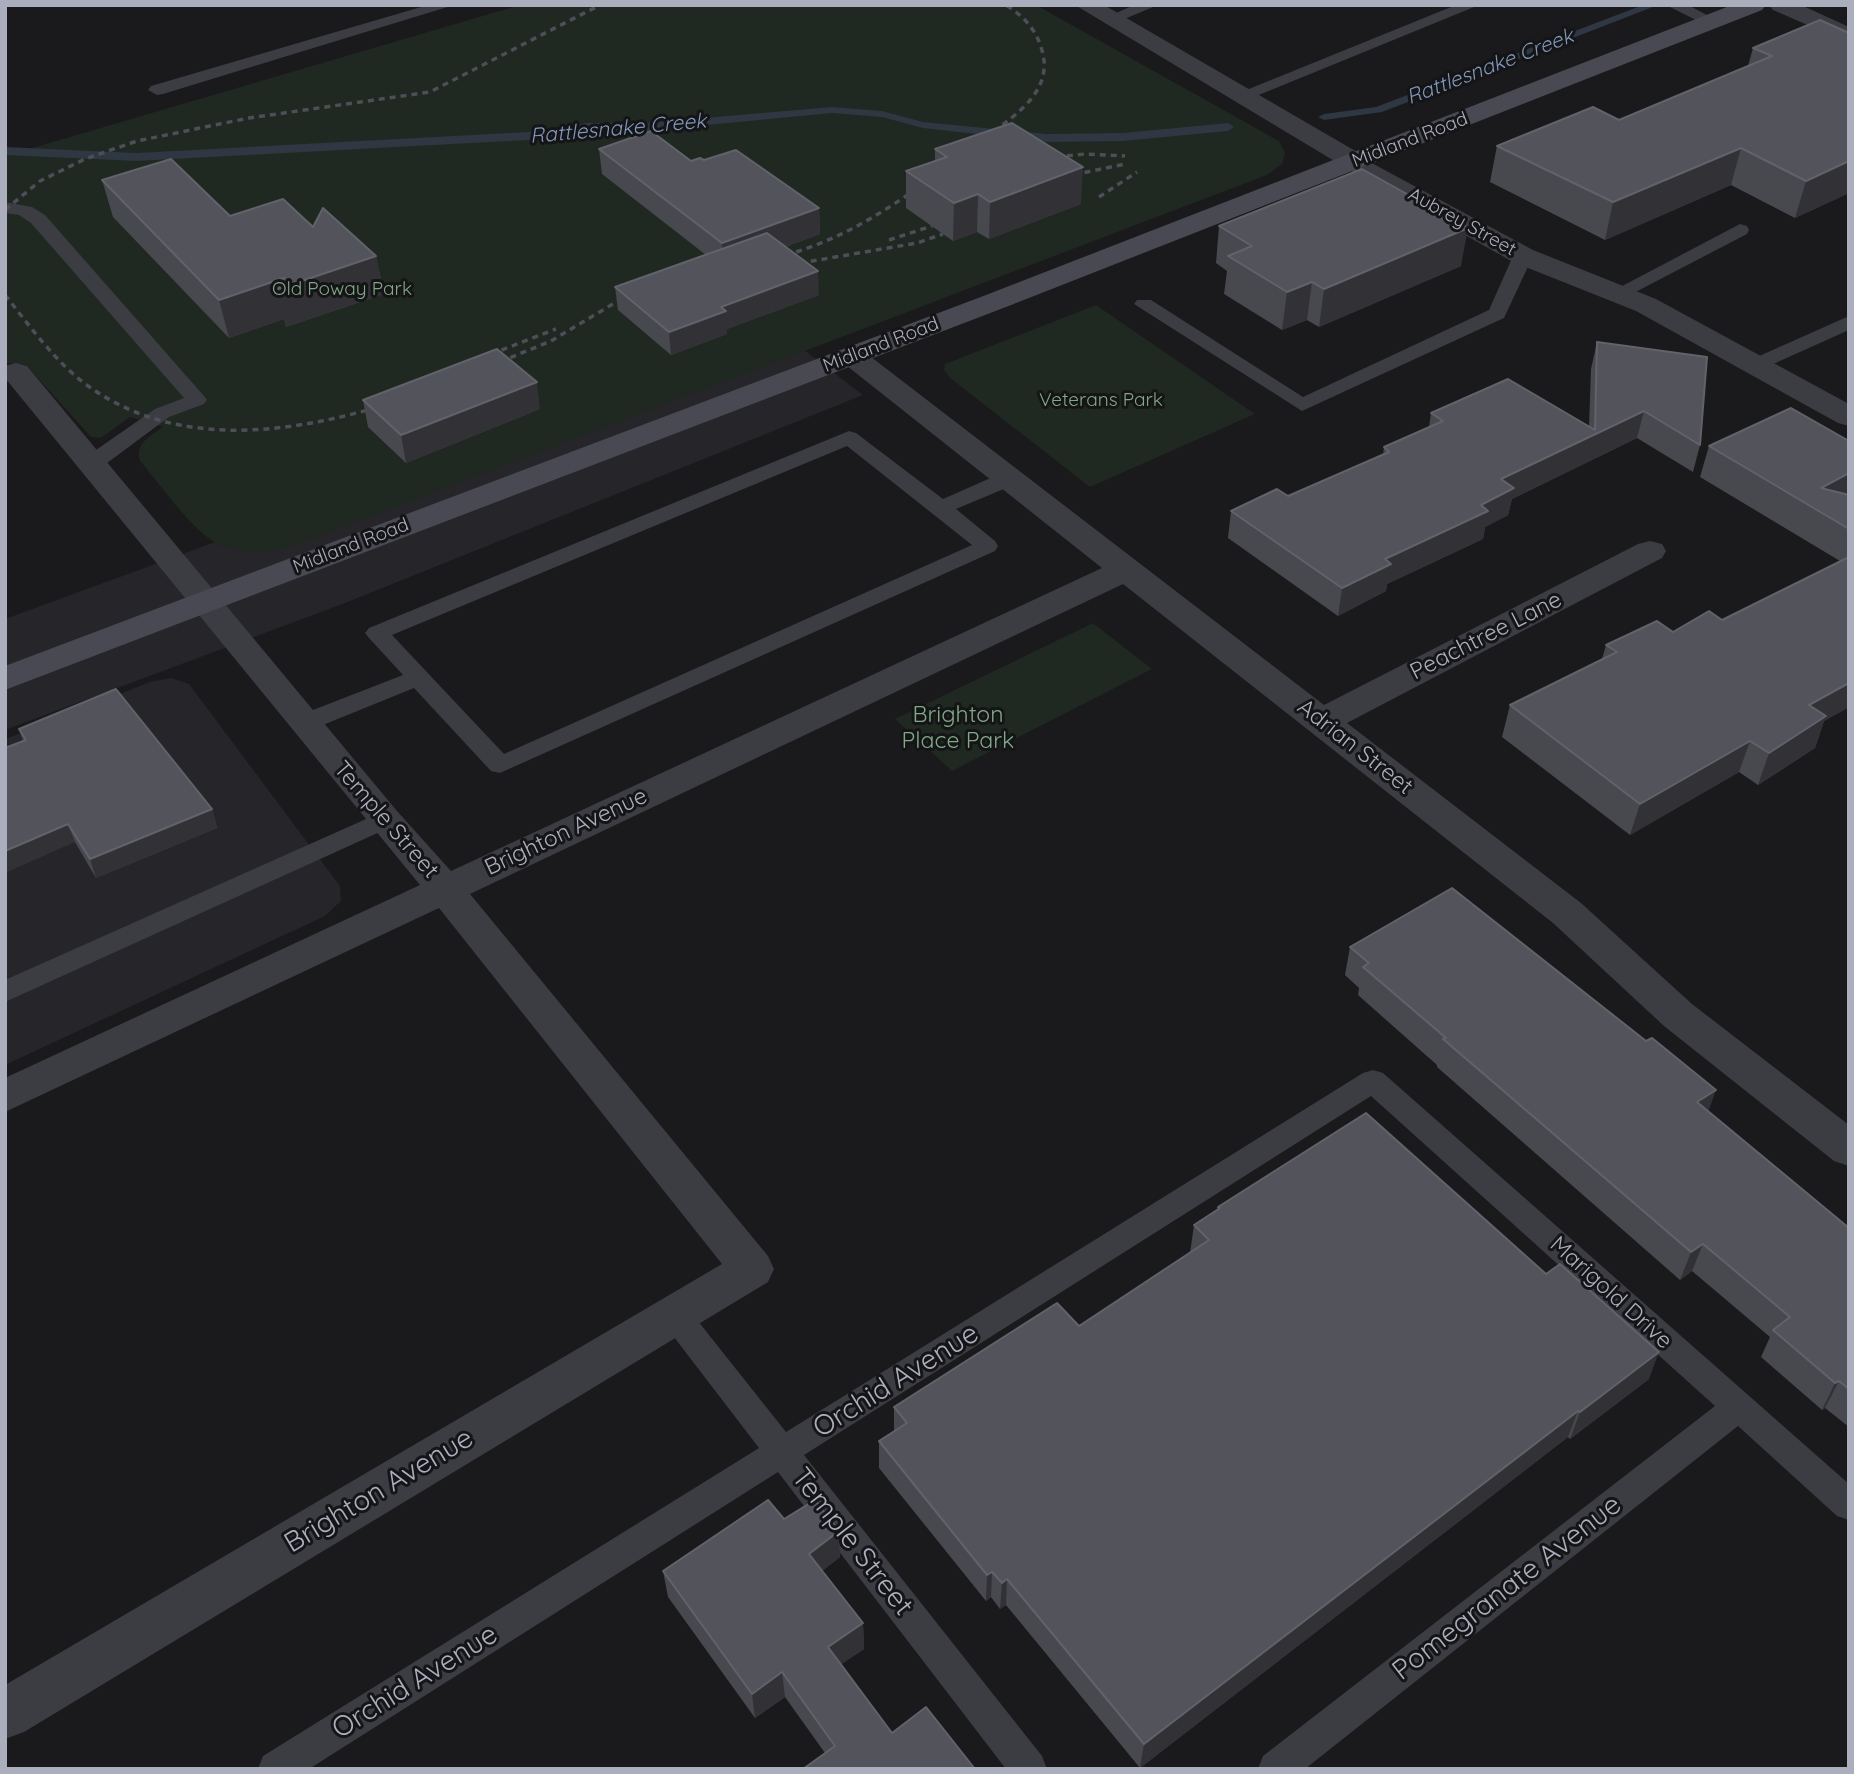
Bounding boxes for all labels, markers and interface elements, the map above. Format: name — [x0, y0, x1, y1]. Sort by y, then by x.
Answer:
water label: Rattlesnake Creek — [1403, 24, 1577, 110]
street label: Midland Road — [1349, 107, 1471, 173]
water label: Rattlesnake Creek — [529, 109, 707, 149]
street label: Aubrey Street — [1404, 183, 1520, 261]
park label: Old Poway Park — [272, 278, 412, 300]
street label: Midland Road — [820, 312, 942, 378]
park label: Veterans Park — [1039, 389, 1163, 411]
street label: Midland Road — [290, 513, 412, 579]
street label: Peachtree Lane — [1406, 586, 1566, 686]
street label: Adrian Street — [1292, 693, 1418, 801]
park label: Brighton Place Park — [902, 701, 1014, 755]
street label: Temple Street — [328, 756, 444, 884]
street label: Brighton Avenue — [480, 782, 652, 882]
street label: Marigold Drive — [1544, 1231, 1678, 1355]
street label: Orchid Avenue — [807, 1317, 985, 1445]
street label: Brighton Avenue — [279, 1421, 479, 1561]
street label: Temple Street — [784, 1462, 920, 1622]
street label: Pomegranate Avenue — [1386, 1488, 1628, 1688]
street label: Orchid Avenue — [326, 1618, 504, 1746]

